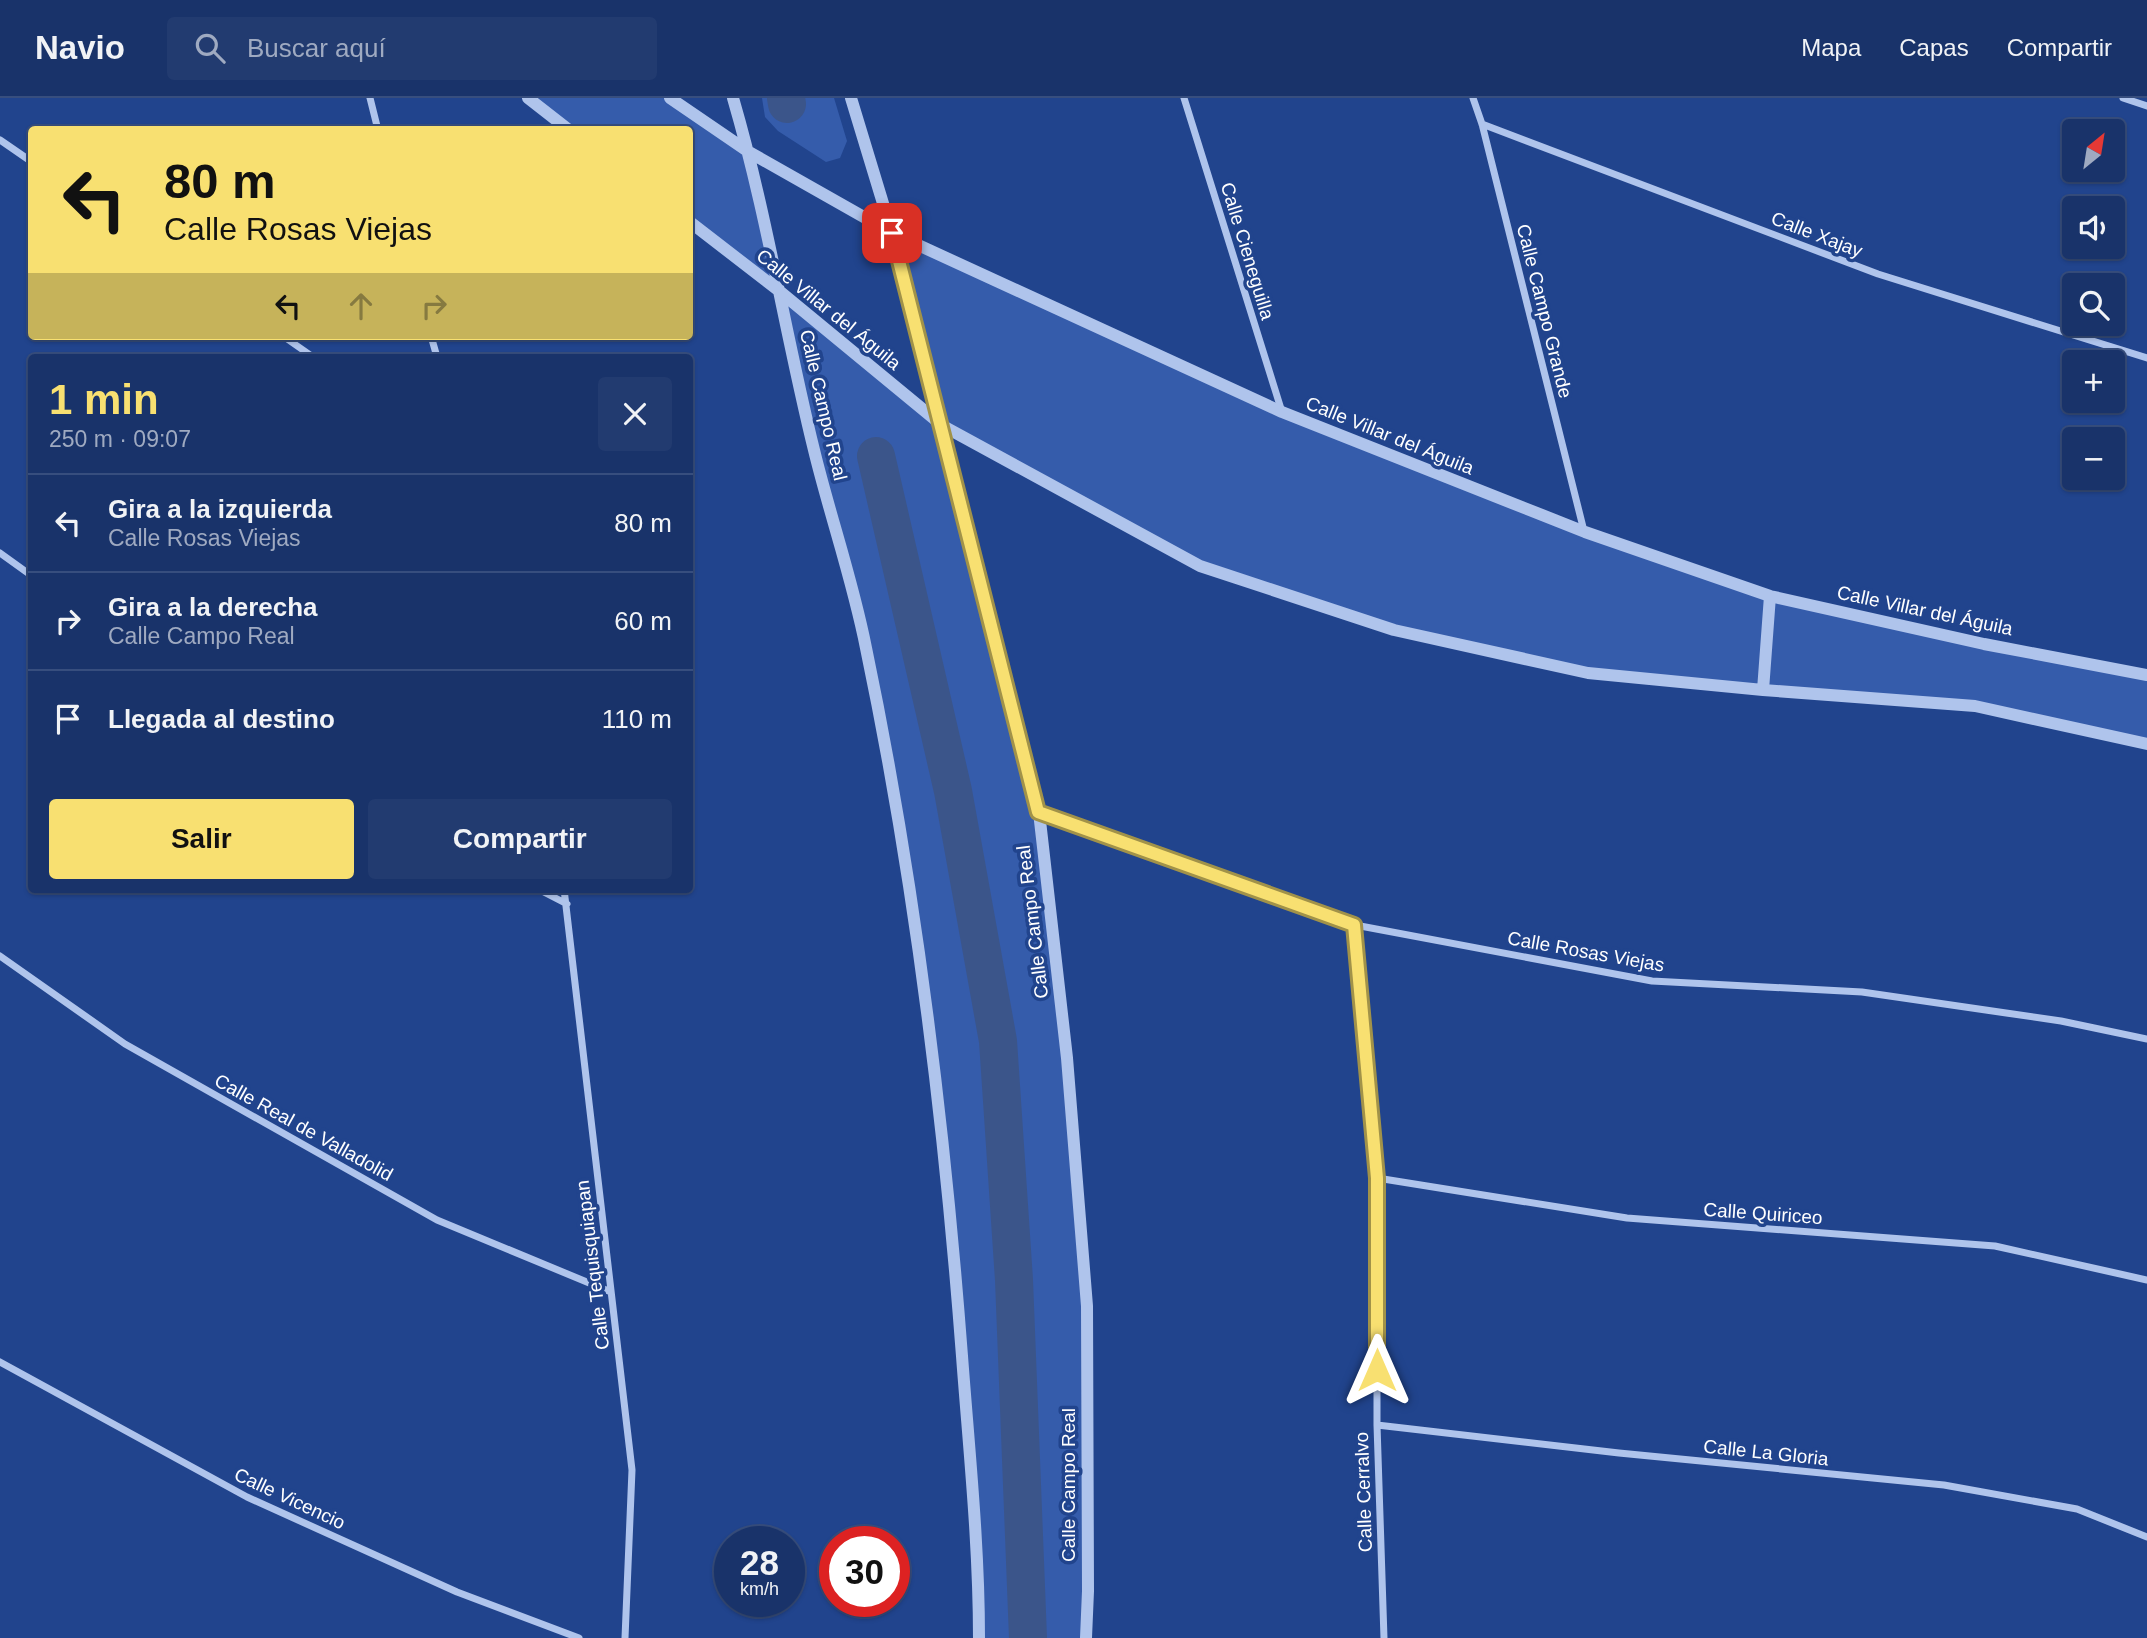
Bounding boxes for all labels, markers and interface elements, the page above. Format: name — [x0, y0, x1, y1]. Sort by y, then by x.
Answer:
search box — [167, 17, 657, 80]
text: Navio — [35, 29, 125, 66]
icon: search — [191, 29, 229, 67]
text: Buscar aquí — [247, 33, 386, 63]
text: Mapa — [1801, 34, 1861, 61]
text: Capas — [1899, 34, 1969, 61]
text: Compartir — [2007, 34, 2112, 61]
north arrow — [2062, 119, 2124, 182]
map controls — [2062, 119, 2125, 490]
icon: left — [49, 154, 140, 245]
text: 80 m — [164, 154, 276, 208]
street label: Calle Cieneguilla — [1217, 180, 1279, 323]
button: sound — [2062, 196, 2125, 259]
pin — [862, 203, 922, 263]
street label: Calle Xajay — [1768, 207, 1866, 262]
text: Calle Rosas Viejas — [164, 211, 432, 247]
icon: arrive — [873, 214, 911, 252]
street label: Calle Campo Grande — [1513, 222, 1576, 400]
street label: Calle Villar del Águila — [752, 245, 905, 374]
button: search — [2062, 273, 2125, 336]
icon: left — [269, 287, 307, 325]
icon: ahead — [342, 287, 380, 325]
icon: right — [415, 287, 453, 325]
street label: Calle Campo Real — [796, 328, 851, 483]
button: + — [2062, 350, 2125, 413]
text: 1 min — [49, 376, 159, 423]
button: close — [598, 377, 672, 451]
street label: Calle Villar del Águila — [1303, 392, 1477, 479]
text: 250 m · 09:07 — [49, 426, 191, 452]
button: − — [2062, 427, 2125, 490]
text: Gira a la izquierda — [108, 494, 332, 524]
icon: left — [49, 504, 87, 542]
text: 80 m — [614, 508, 672, 538]
text: Calle Rosas Viejas — [108, 525, 301, 551]
street label: Calle Villar del Águila — [1835, 582, 2015, 639]
text: Gira a la derecha — [108, 592, 318, 622]
icon: right — [49, 602, 87, 640]
text: 60 m — [614, 606, 672, 636]
text: Calle Campo Real — [108, 623, 295, 649]
icon: arrive — [49, 700, 87, 738]
text: Llegada al destino — [108, 704, 335, 734]
text: 110 m — [602, 704, 672, 734]
button: Salir — [49, 799, 354, 879]
button: Compartir — [368, 799, 672, 879]
street label: Calle Campo Real — [1013, 844, 1052, 1000]
street label: Calle Rosas Viejas — [1506, 927, 1666, 976]
street label: Calle Real de Valladolid — [211, 1070, 396, 1185]
street label: Calle Tequisquiapan — [572, 1179, 613, 1351]
street label: Calle Quiriceo — [1703, 1199, 1823, 1228]
position arrow — [1340, 1333, 1414, 1407]
street label: Calle Campo Real — [1058, 1408, 1079, 1562]
street label: Calle Cerralvo — [1351, 1431, 1376, 1552]
street label: Calle La Gloria — [1702, 1435, 1830, 1470]
street label: Calle Vicencio — [231, 1464, 349, 1533]
speed limit sign: 30 — [819, 1526, 910, 1617]
text: 28 — [740, 1543, 779, 1582]
text: km/h — [740, 1579, 779, 1599]

